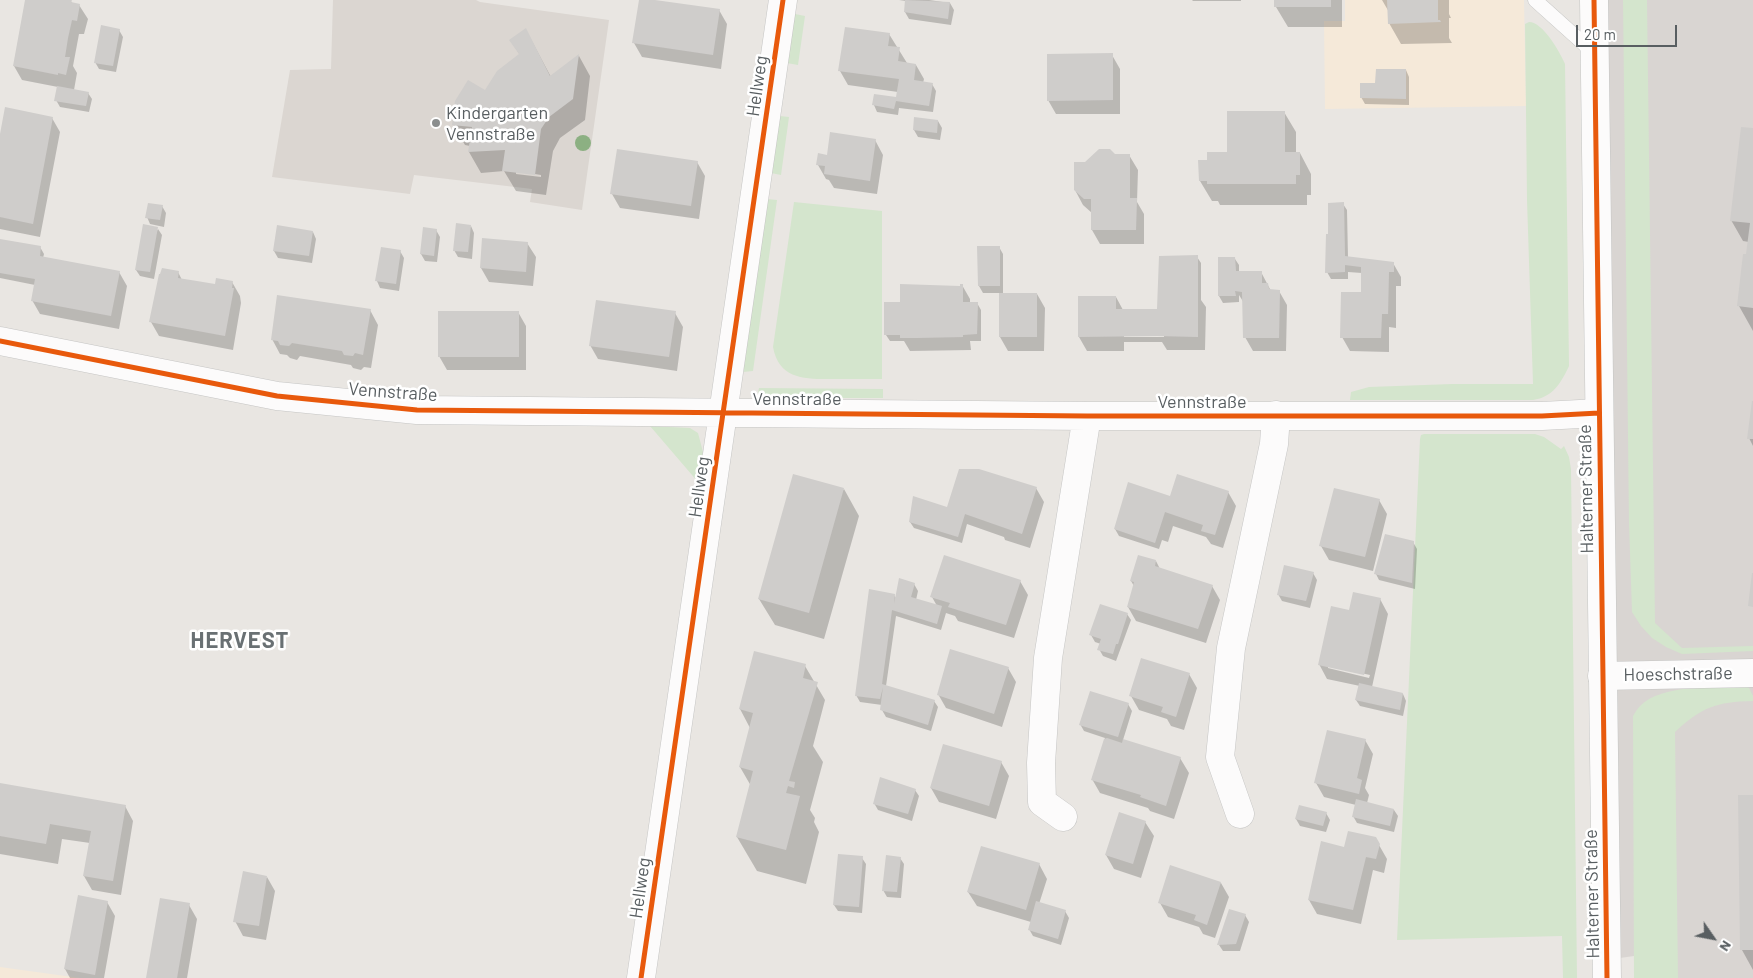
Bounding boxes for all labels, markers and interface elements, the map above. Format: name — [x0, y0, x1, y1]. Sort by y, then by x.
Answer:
scale bar — [1578, 15, 1679, 47]
text: 20 m — [1584, 25, 1616, 43]
street label: Hellweg — [742, 54, 772, 118]
place label: Kindergarten Vennstraße — [446, 102, 548, 144]
marker: Kindergarten Vennstraße — [430, 117, 442, 129]
street label: Vennstraße — [348, 378, 438, 406]
street label: Vennstraße — [752, 388, 842, 410]
street label: Vennstraße — [1157, 391, 1247, 413]
street label: Halterner Straße — [1574, 424, 1598, 554]
street label: Hellweg — [684, 455, 714, 519]
district label: HERVEST — [190, 628, 290, 654]
street label: Hoeschstraße — [1623, 662, 1733, 686]
street label: Halterner Straße — [1580, 829, 1604, 959]
street label: Hellweg — [625, 856, 655, 920]
north arrow — [1688, 913, 1738, 963]
text: N — [1716, 938, 1736, 955]

